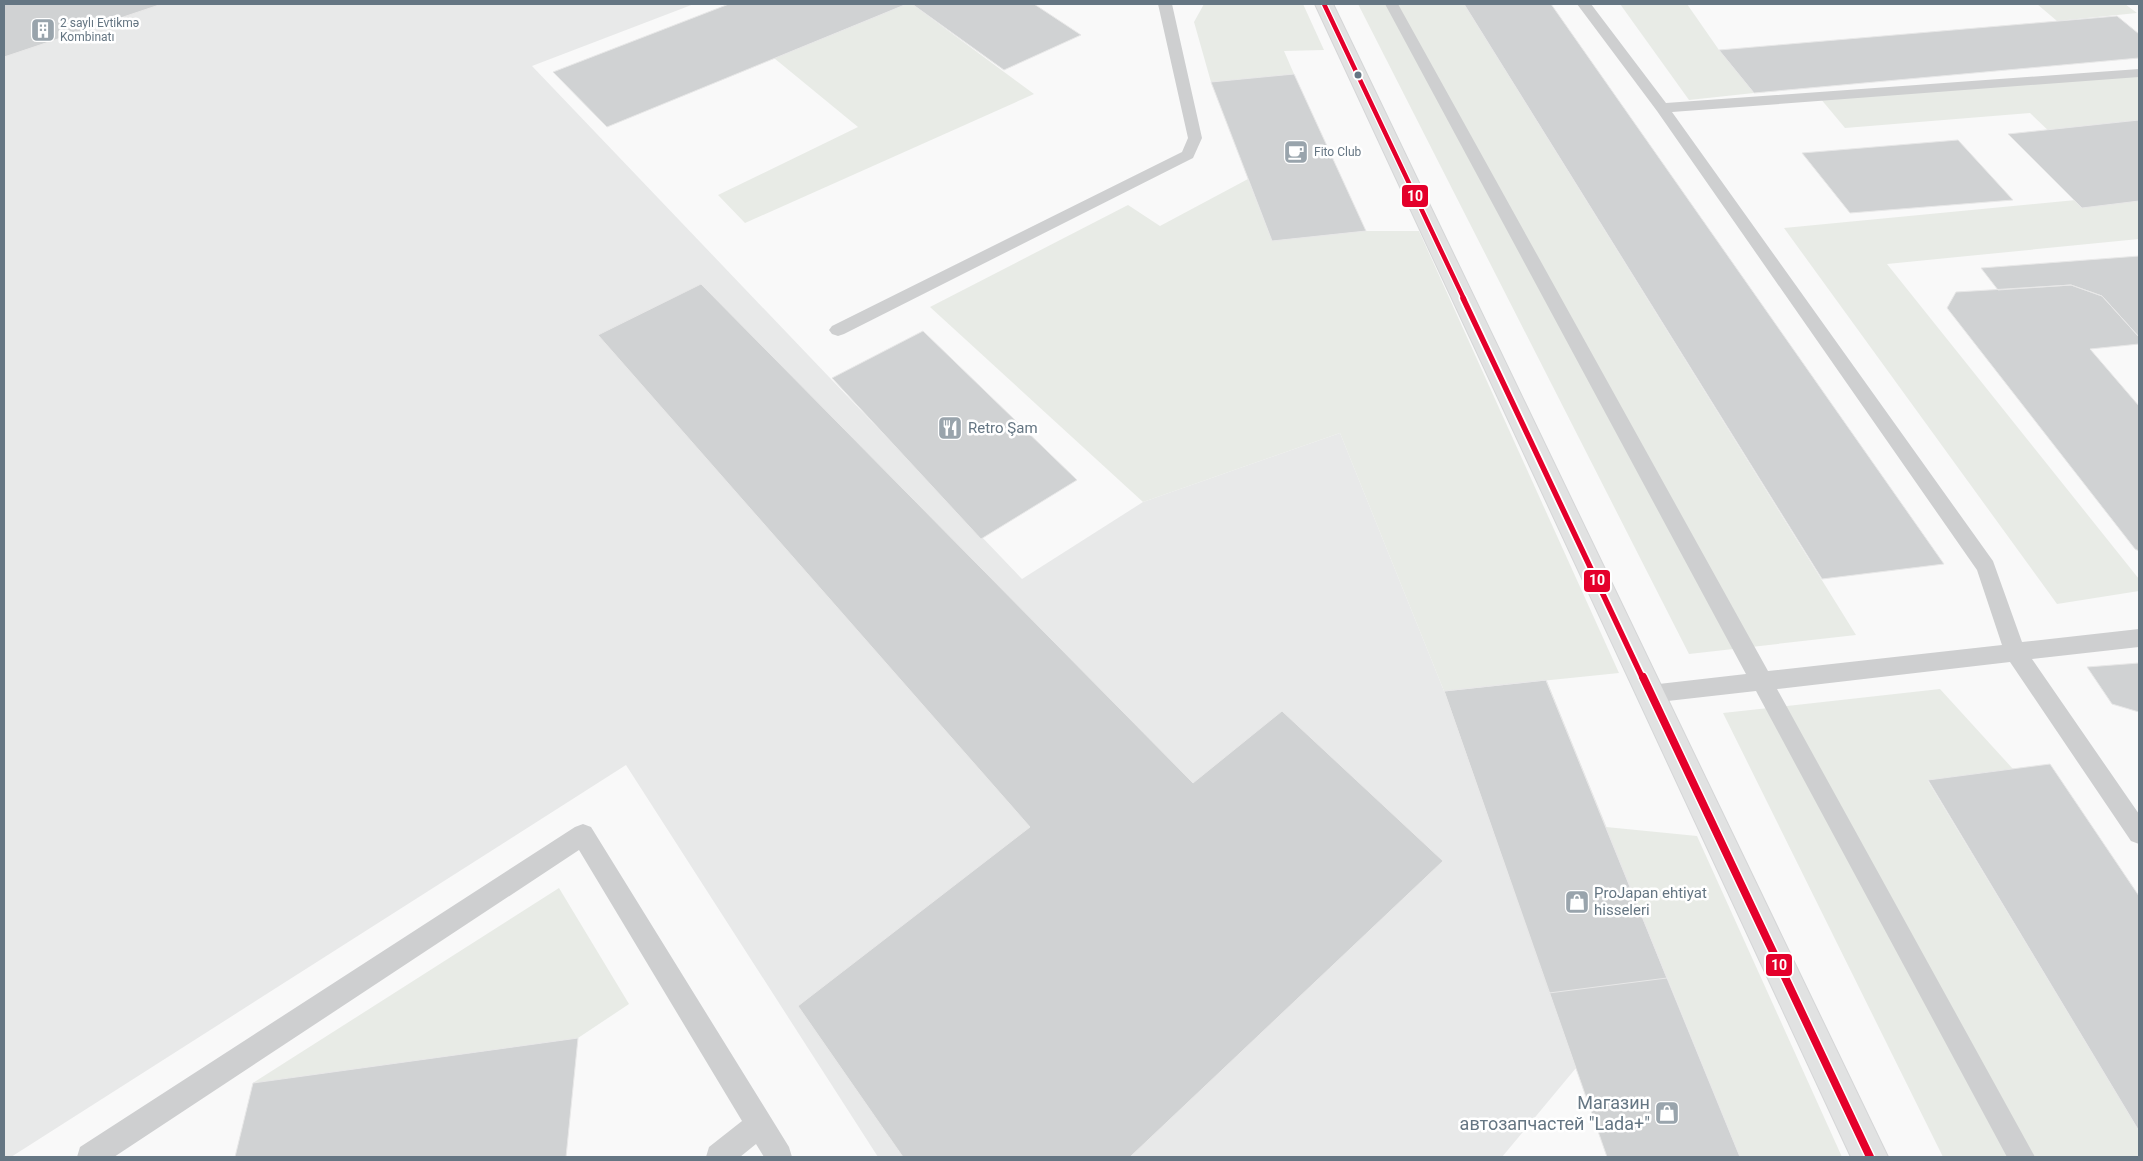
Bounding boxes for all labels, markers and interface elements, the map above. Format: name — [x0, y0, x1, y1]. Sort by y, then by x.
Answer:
place label: 2 saylı Evtikmə Kombinatı — [60, 16, 139, 44]
building icon: 2 saylı Evtikmə Kombinatı — [30, 17, 56, 43]
unlabelled marker — [1353, 70, 1363, 80]
cafe icon: Fito Club — [1283, 139, 1309, 165]
place label: Fito Club — [1314, 145, 1362, 159]
line badge: 10 — [1401, 184, 1429, 208]
text: 10 — [1407, 188, 1423, 204]
restaurant icon: Retro Şam — [937, 415, 963, 441]
place label: Retro Şam — [968, 419, 1038, 437]
line badge: 10 — [1583, 569, 1611, 593]
text: 10 — [1589, 572, 1605, 588]
place label: ProJapan ehtiyat hisseleri — [1594, 884, 1707, 919]
shop icon: ProJapan ehtiyat hisseleri — [1564, 889, 1590, 915]
line badge: 10 — [1765, 953, 1793, 977]
text: 10 — [1771, 957, 1787, 973]
place label: Магазин автозапчастей "Lada+" — [1460, 1092, 1650, 1134]
shop icon: Магазин автозапчастей "Lada+" — [1654, 1100, 1680, 1126]

